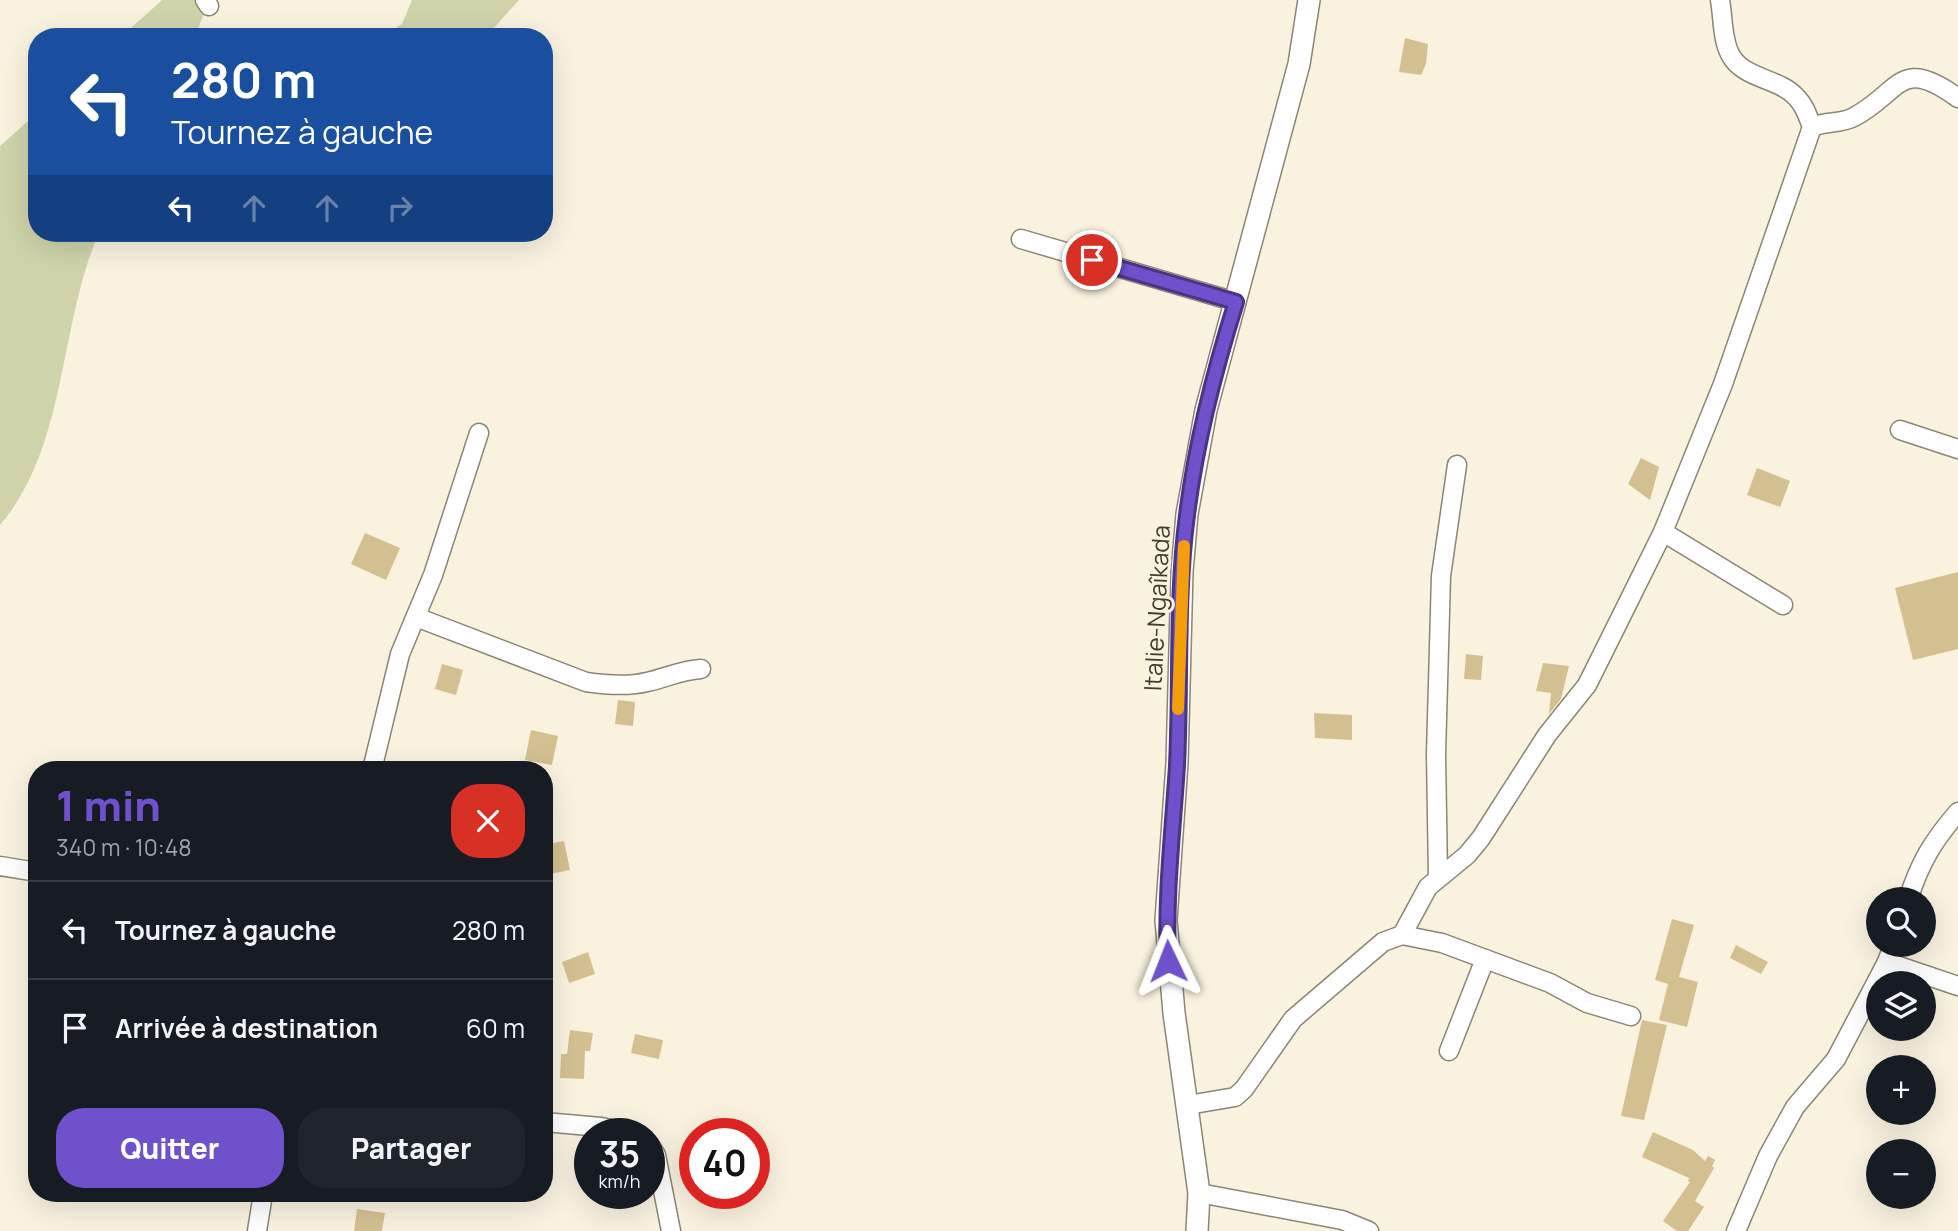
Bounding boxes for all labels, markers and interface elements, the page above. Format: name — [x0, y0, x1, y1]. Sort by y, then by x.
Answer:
text: 280 m — [171, 46, 316, 113]
icon: left — [56, 56, 147, 147]
text: Tournez à gauche — [171, 110, 433, 154]
icon: left — [162, 189, 200, 227]
icon: ahead — [235, 189, 273, 227]
icon: ahead — [308, 189, 346, 227]
icon: right — [381, 189, 419, 227]
pin — [1062, 230, 1122, 290]
icon: arrive — [1073, 241, 1111, 279]
street label: Italie-Ngaîkada — [1135, 524, 1177, 692]
text: 1 min — [56, 776, 161, 834]
button: close — [451, 784, 525, 858]
text: 340 m · 10:48 — [56, 831, 192, 863]
map controls — [1866, 887, 1936, 1209]
button: search — [1866, 887, 1936, 957]
icon: left — [56, 911, 94, 949]
text: Tournez à gauche — [115, 912, 336, 948]
text: 280 m — [452, 912, 525, 948]
position arrow — [1131, 924, 1205, 998]
button: layers — [1866, 971, 1936, 1041]
icon: arrive — [56, 1009, 94, 1047]
text: Arrivée à destination — [115, 1010, 378, 1046]
text: 60 m — [466, 1010, 525, 1046]
button: + — [1866, 1055, 1936, 1125]
button: Quitter — [56, 1108, 284, 1188]
button: Partager — [298, 1108, 525, 1188]
speed limit sign: 40 — [679, 1118, 770, 1209]
text: 35 — [599, 1130, 640, 1178]
button: − — [1866, 1139, 1936, 1209]
text: km/h — [599, 1169, 640, 1193]

